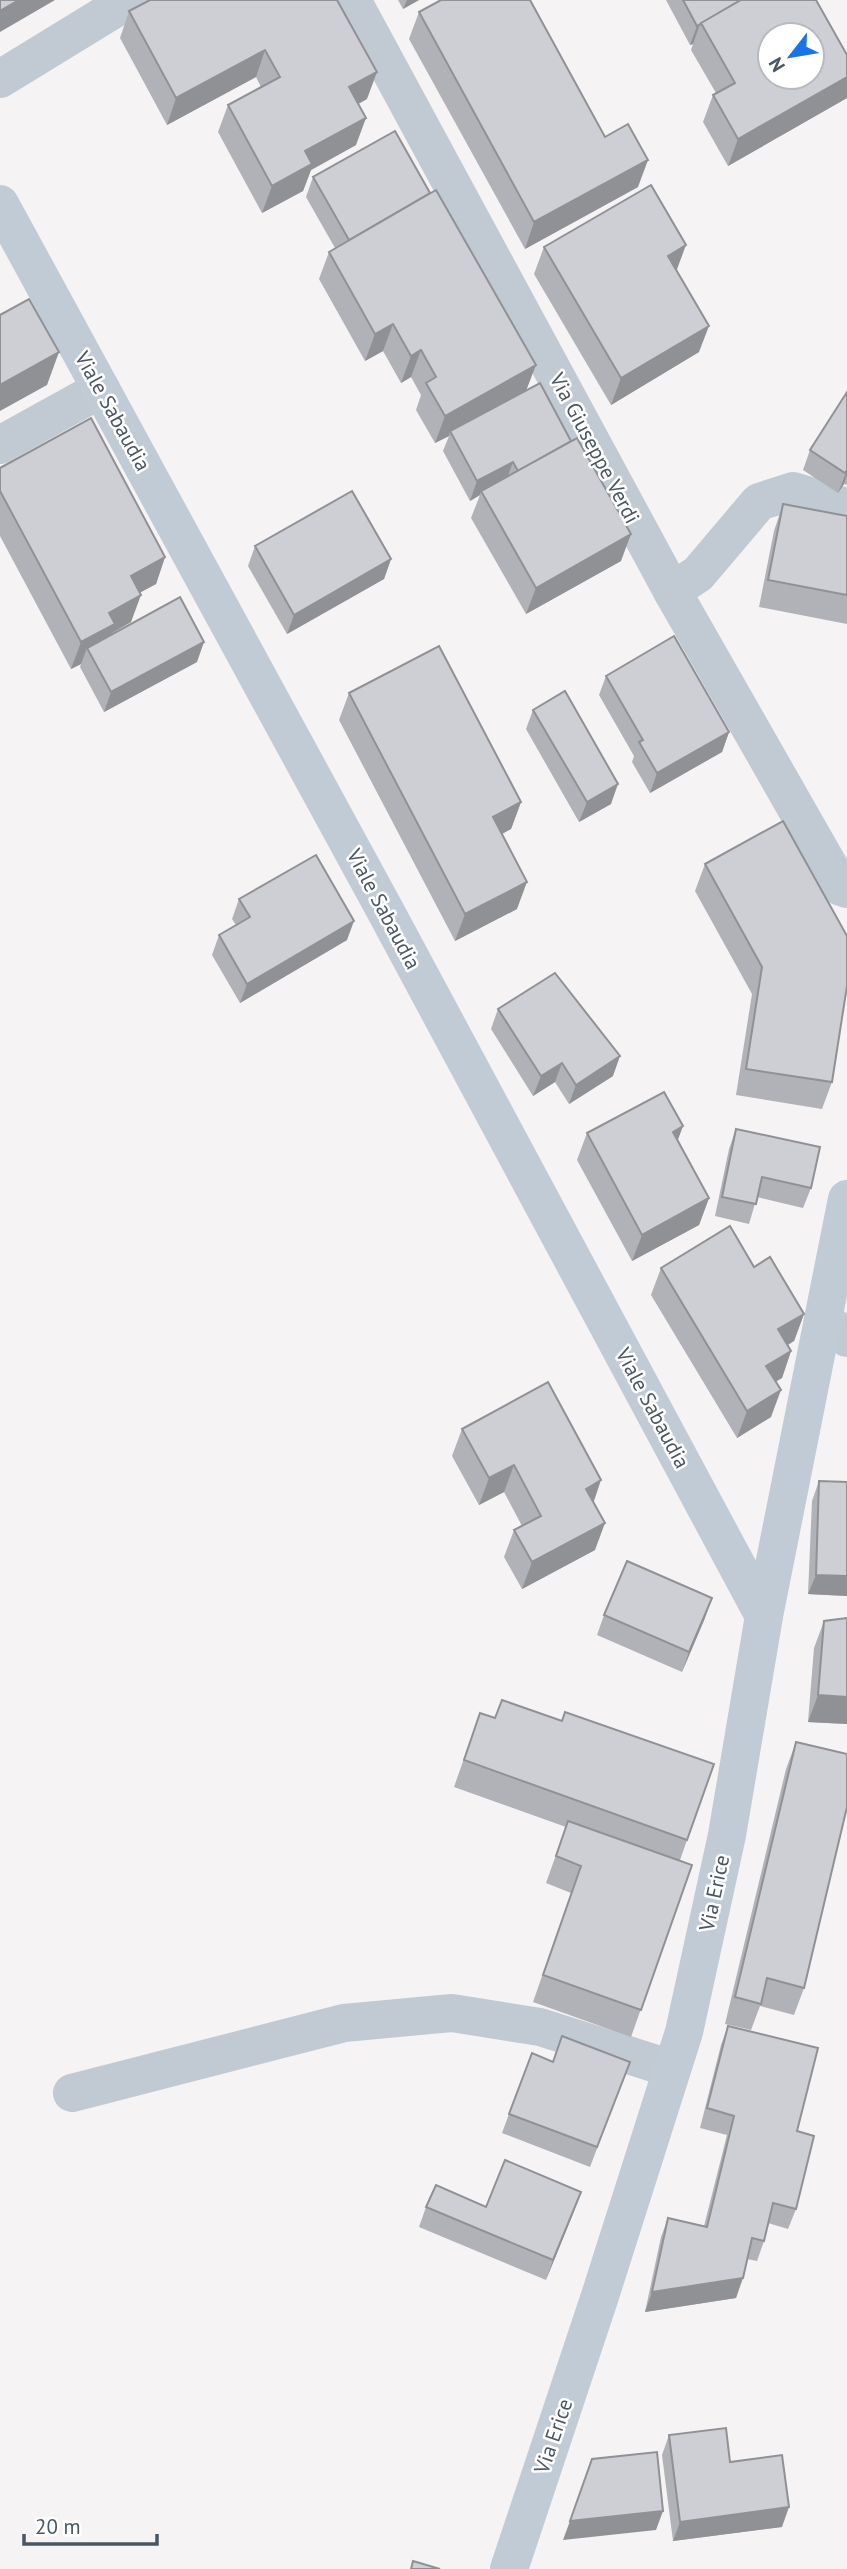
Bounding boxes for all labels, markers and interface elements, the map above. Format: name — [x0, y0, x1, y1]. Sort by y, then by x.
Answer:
north arrow — [756, 21, 826, 91]
text: N — [763, 53, 790, 76]
street label: Viale Sabaudia — [69, 346, 157, 475]
street label: Via Giuseppe Verdi — [543, 367, 646, 528]
street label: Viale Sabaudia — [341, 843, 427, 974]
street label: Viale Sabaudia — [610, 1342, 696, 1473]
street label: Via Erice — [693, 1852, 735, 1935]
street label: Via Erice — [527, 2395, 578, 2478]
scale bar — [24, 2502, 158, 2546]
text: 20 m — [35, 2513, 81, 2540]

